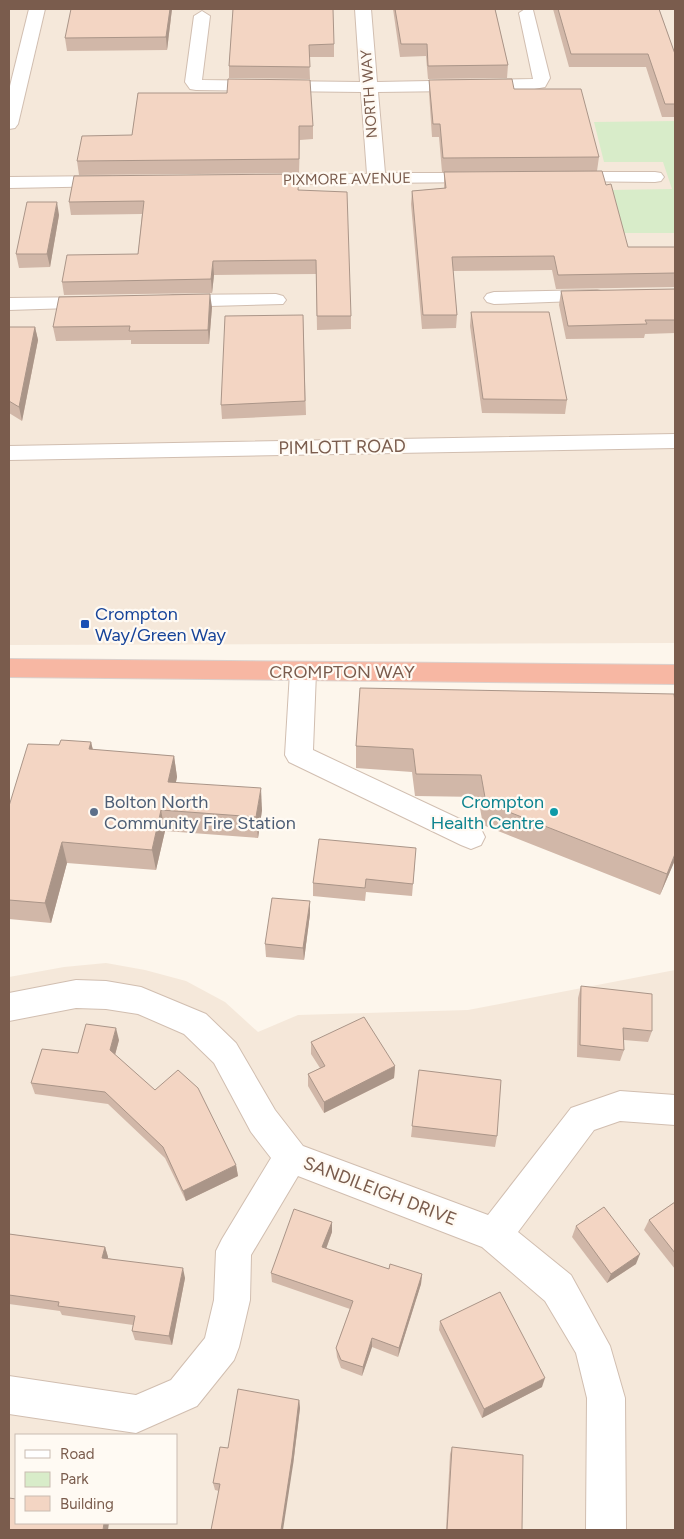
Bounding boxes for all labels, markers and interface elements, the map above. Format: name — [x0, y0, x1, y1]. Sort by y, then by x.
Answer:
street label: NORTH WAY — [357, 49, 381, 139]
street label: PIXMORE AVENUE — [283, 169, 411, 189]
street label: PIMLOTT ROAD — [278, 435, 406, 459]
place label: Crompton Way/Green Way — [95, 603, 227, 646]
marker: Crompton Way/Green Way — [79, 618, 91, 630]
street label: CROMPTON WAY — [269, 661, 415, 683]
place label: Bolton North Community Fire Station — [104, 791, 296, 834]
place label: Crompton Health Centre — [431, 791, 544, 834]
marker: Bolton North Community Fire Station — [88, 806, 100, 818]
marker: Crompton Health Centre — [548, 806, 560, 818]
street label: SANDILEIGH DRIVE — [300, 1152, 460, 1230]
legend — [15, 1434, 178, 1524]
text: Road — [60, 1445, 95, 1463]
text: Park — [60, 1470, 89, 1488]
text: Building — [60, 1495, 114, 1513]

